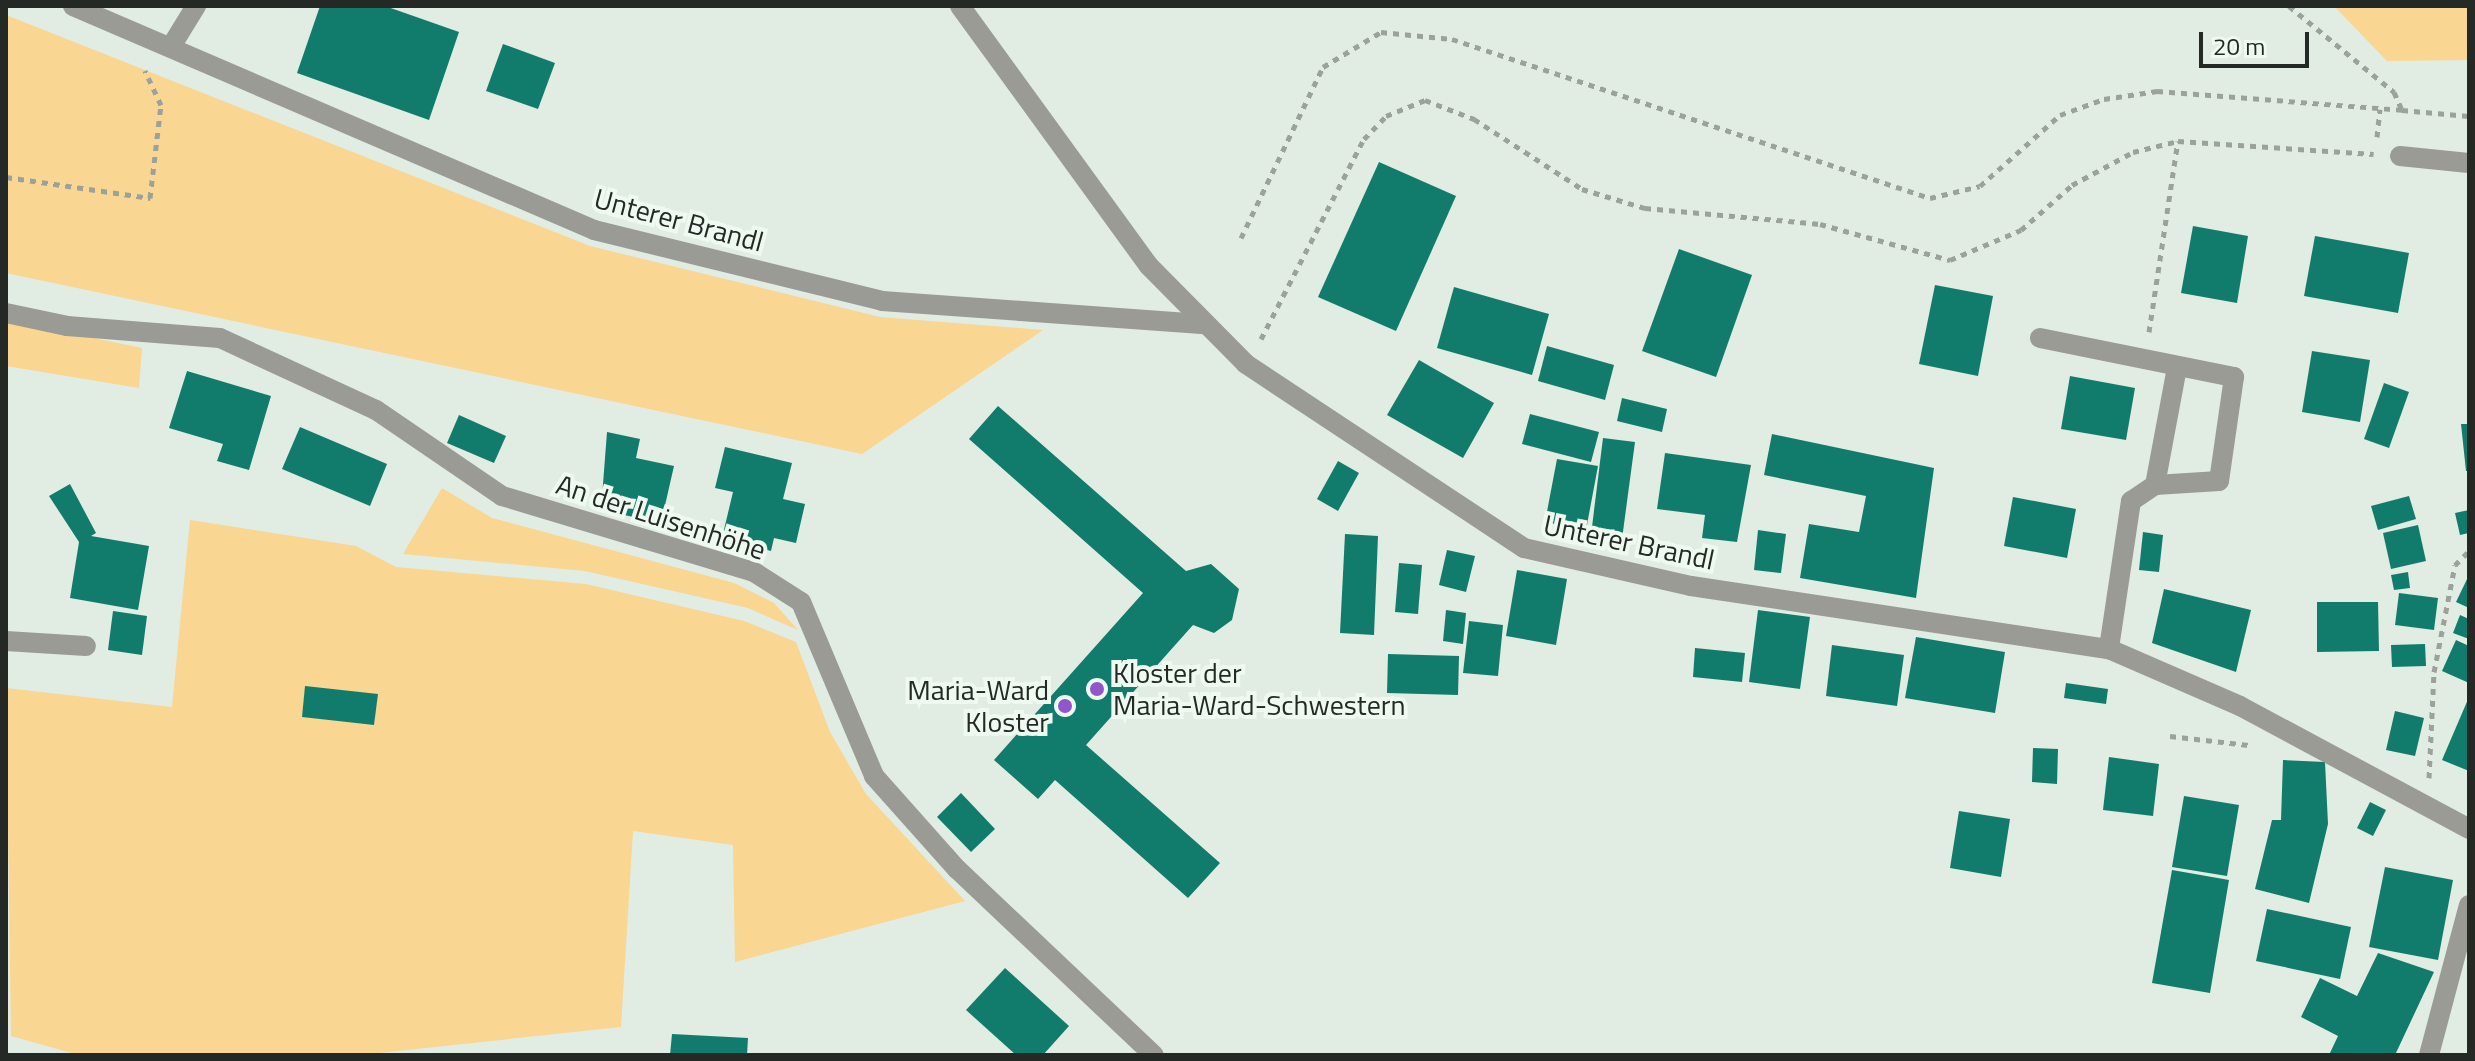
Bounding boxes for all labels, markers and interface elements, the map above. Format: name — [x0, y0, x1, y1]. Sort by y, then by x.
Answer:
scale bar — [2203, 16, 2313, 66]
text: 20 m — [2213, 28, 2265, 64]
street label: Unterer Brandl — [591, 181, 767, 259]
street label: An der Luisenhöhe — [552, 467, 770, 567]
street label: Unterer Brandl — [1541, 508, 1717, 576]
place label: Kloster der Maria-Ward-Schwestern — [1113, 656, 1406, 722]
place label: Maria-Ward Kloster — [907, 673, 1049, 739]
marker: Kloster der Maria-Ward-Schwestern — [1088, 680, 1106, 698]
marker: Maria-Ward Kloster — [1056, 697, 1074, 715]

